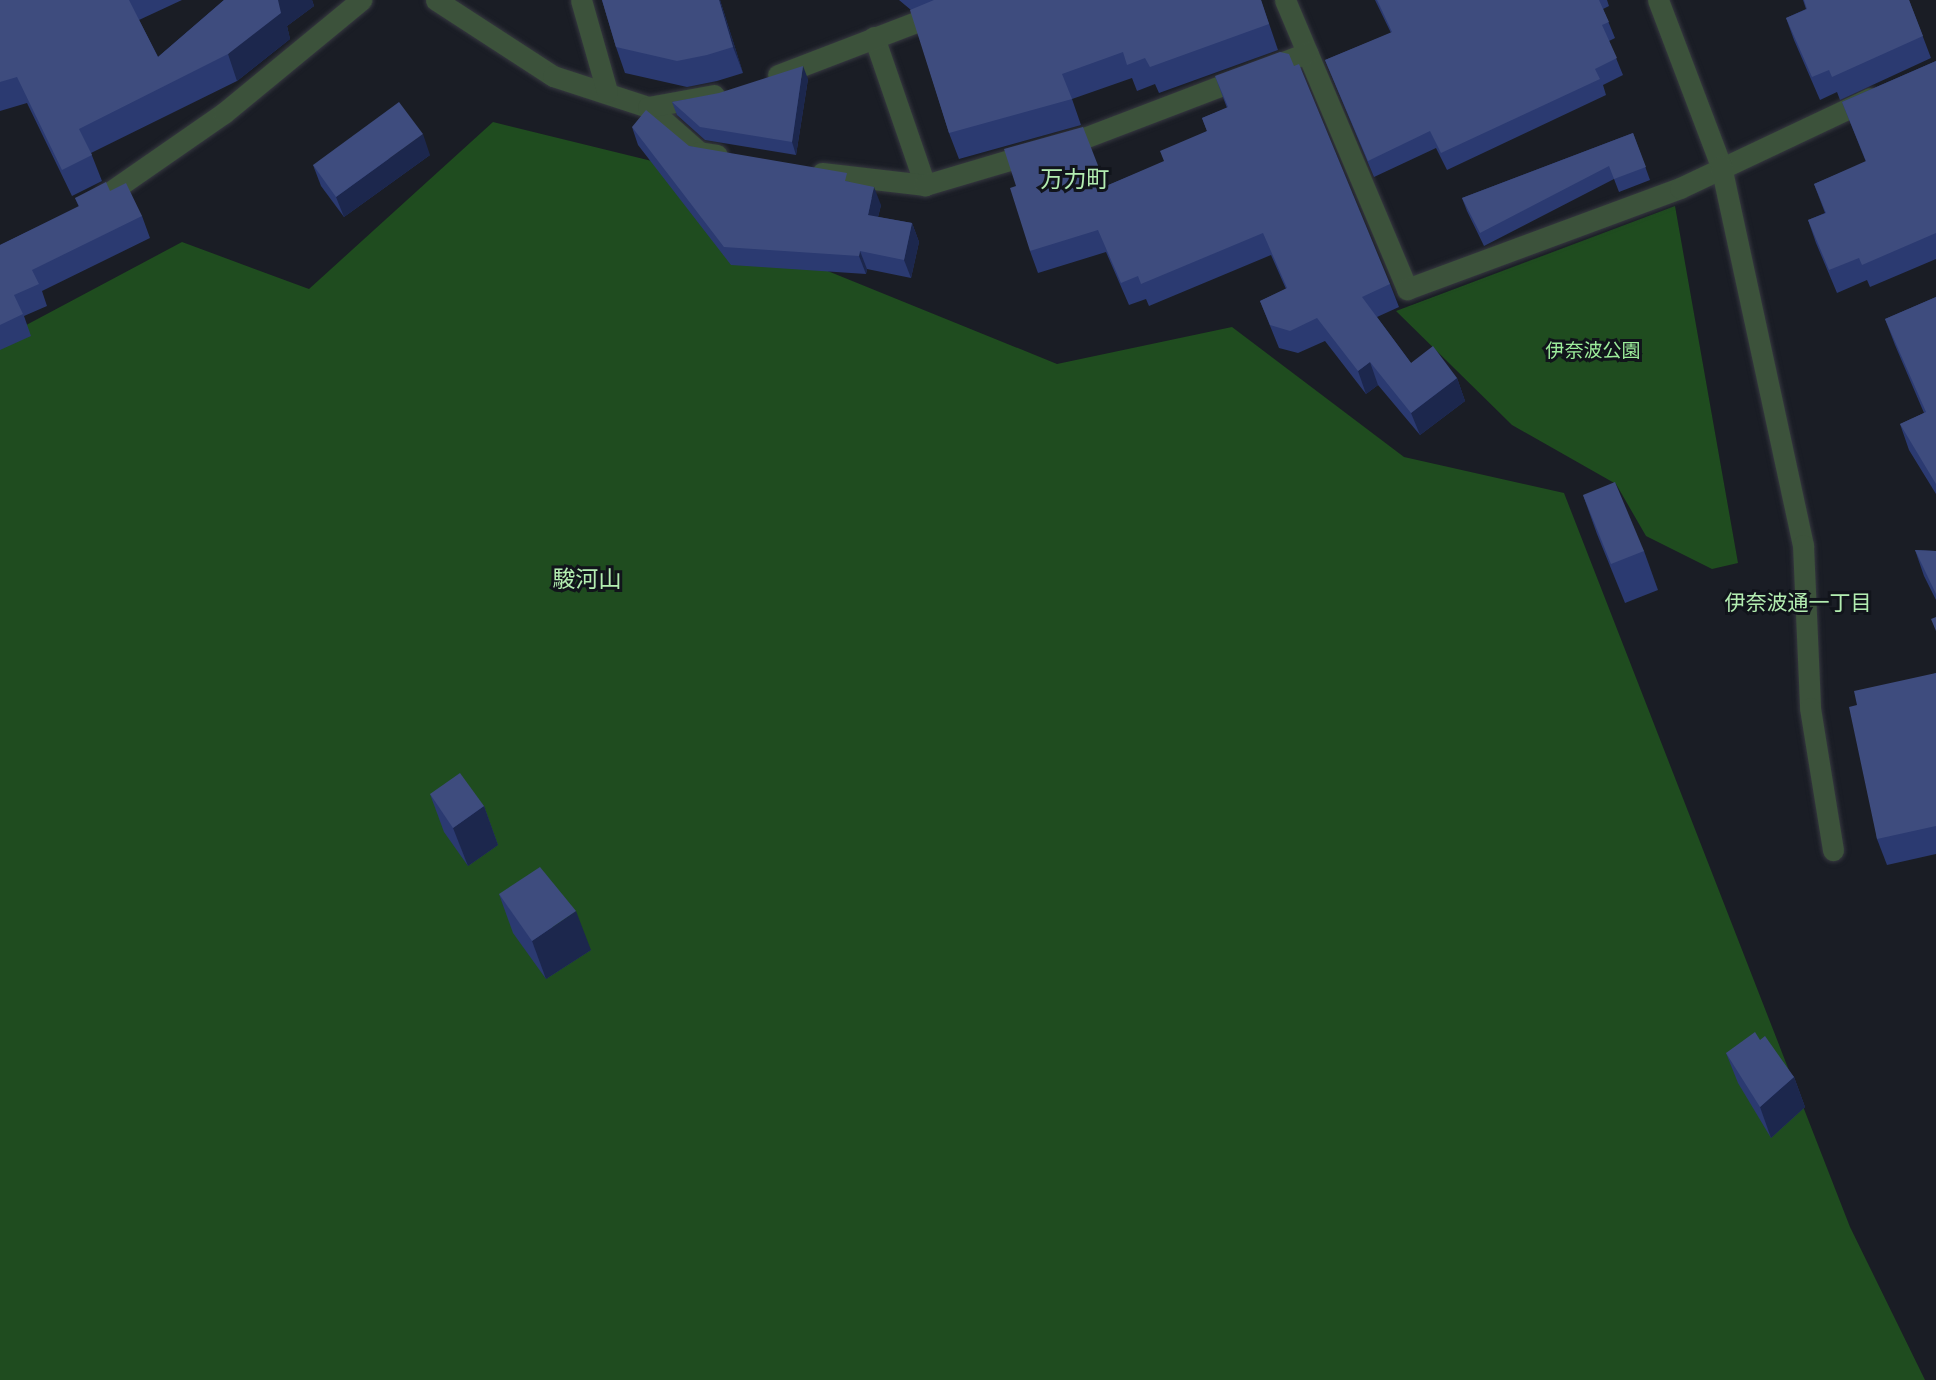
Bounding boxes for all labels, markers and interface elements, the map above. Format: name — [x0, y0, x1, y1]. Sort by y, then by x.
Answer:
district label: 万力町 — [1041, 165, 1109, 193]
park label: 伊奈波公園 — [1546, 340, 1640, 362]
district label: 駿河山 — [553, 565, 621, 593]
district label: 伊奈波通一丁目 — [1725, 589, 1871, 615]

